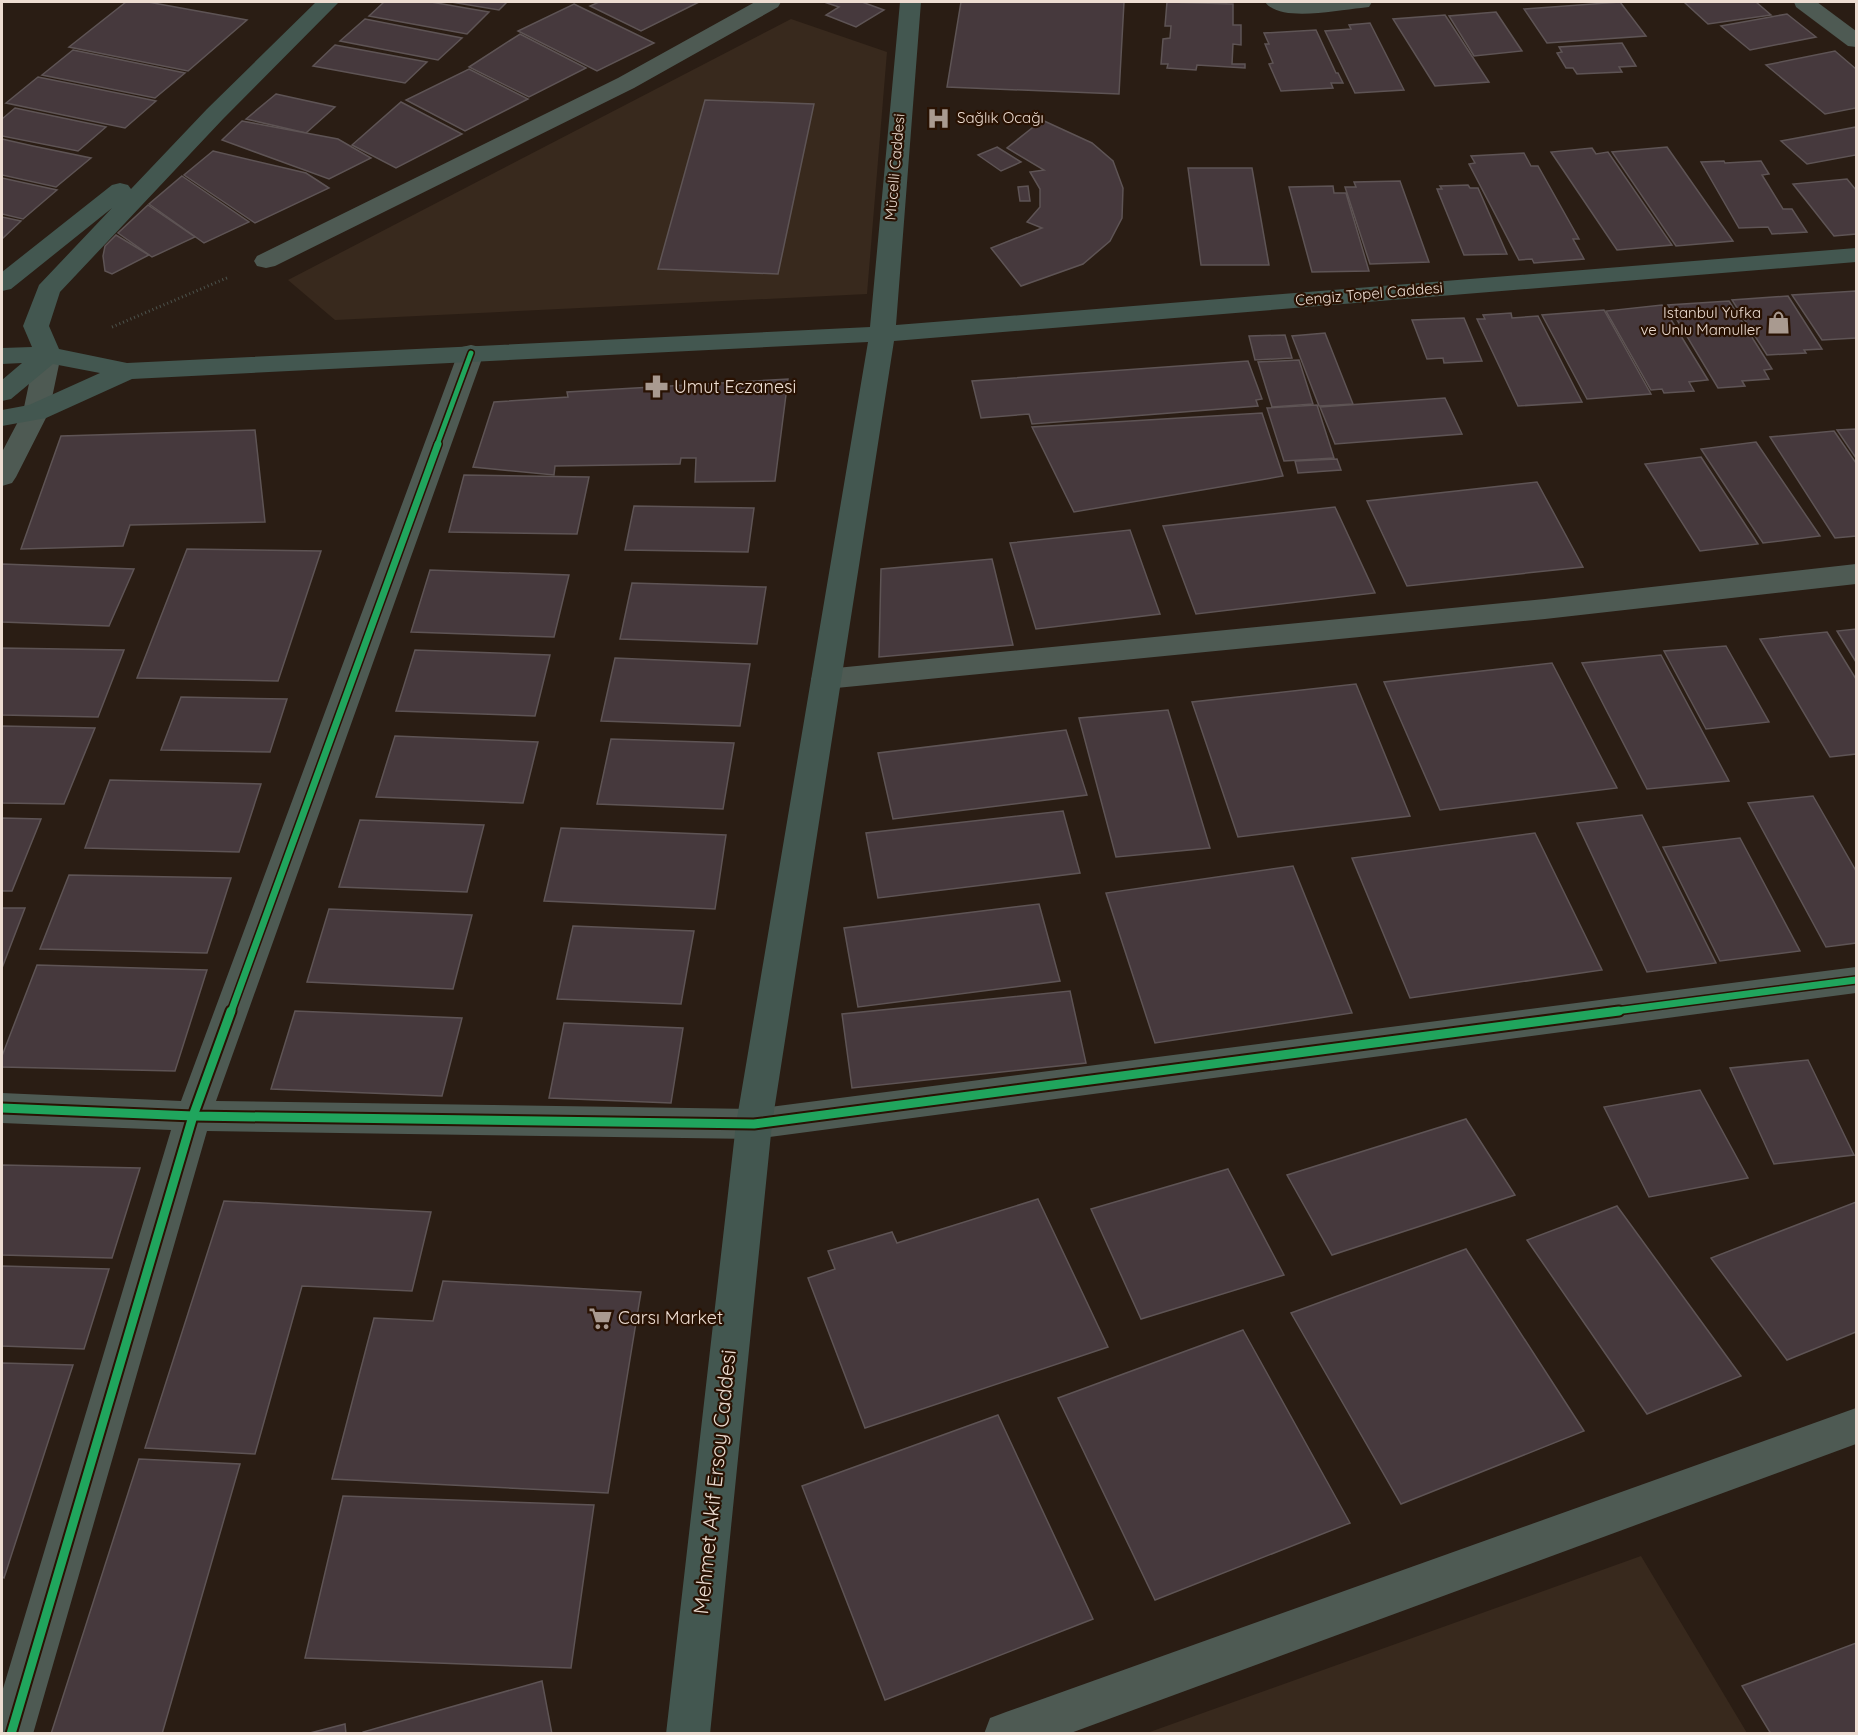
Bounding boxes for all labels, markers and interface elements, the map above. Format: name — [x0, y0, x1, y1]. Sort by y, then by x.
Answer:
hospital icon: Sağlık Ocağı — [926, 105, 952, 131]
place label: Sağlık Ocağı — [957, 108, 1044, 127]
street label: Mücelli Caddesi — [880, 113, 909, 221]
street label: Cengiz Topel Caddesi — [1294, 278, 1444, 309]
place label: Istanbul Yufka ve Unlu Mamuller — [1640, 303, 1761, 339]
shop icon: Istanbul Yufka ve Unlu Mamuller — [1766, 309, 1792, 335]
pharmacy icon: Umut Eczanesi — [643, 374, 669, 400]
place label: Umut Eczanesi — [674, 375, 796, 398]
supermarket icon: Carsı Market — [587, 1305, 613, 1331]
place label: Carsı Market — [618, 1306, 723, 1329]
street label: Mehmet Akif Ersoy Caddesi — [687, 1348, 741, 1616]

